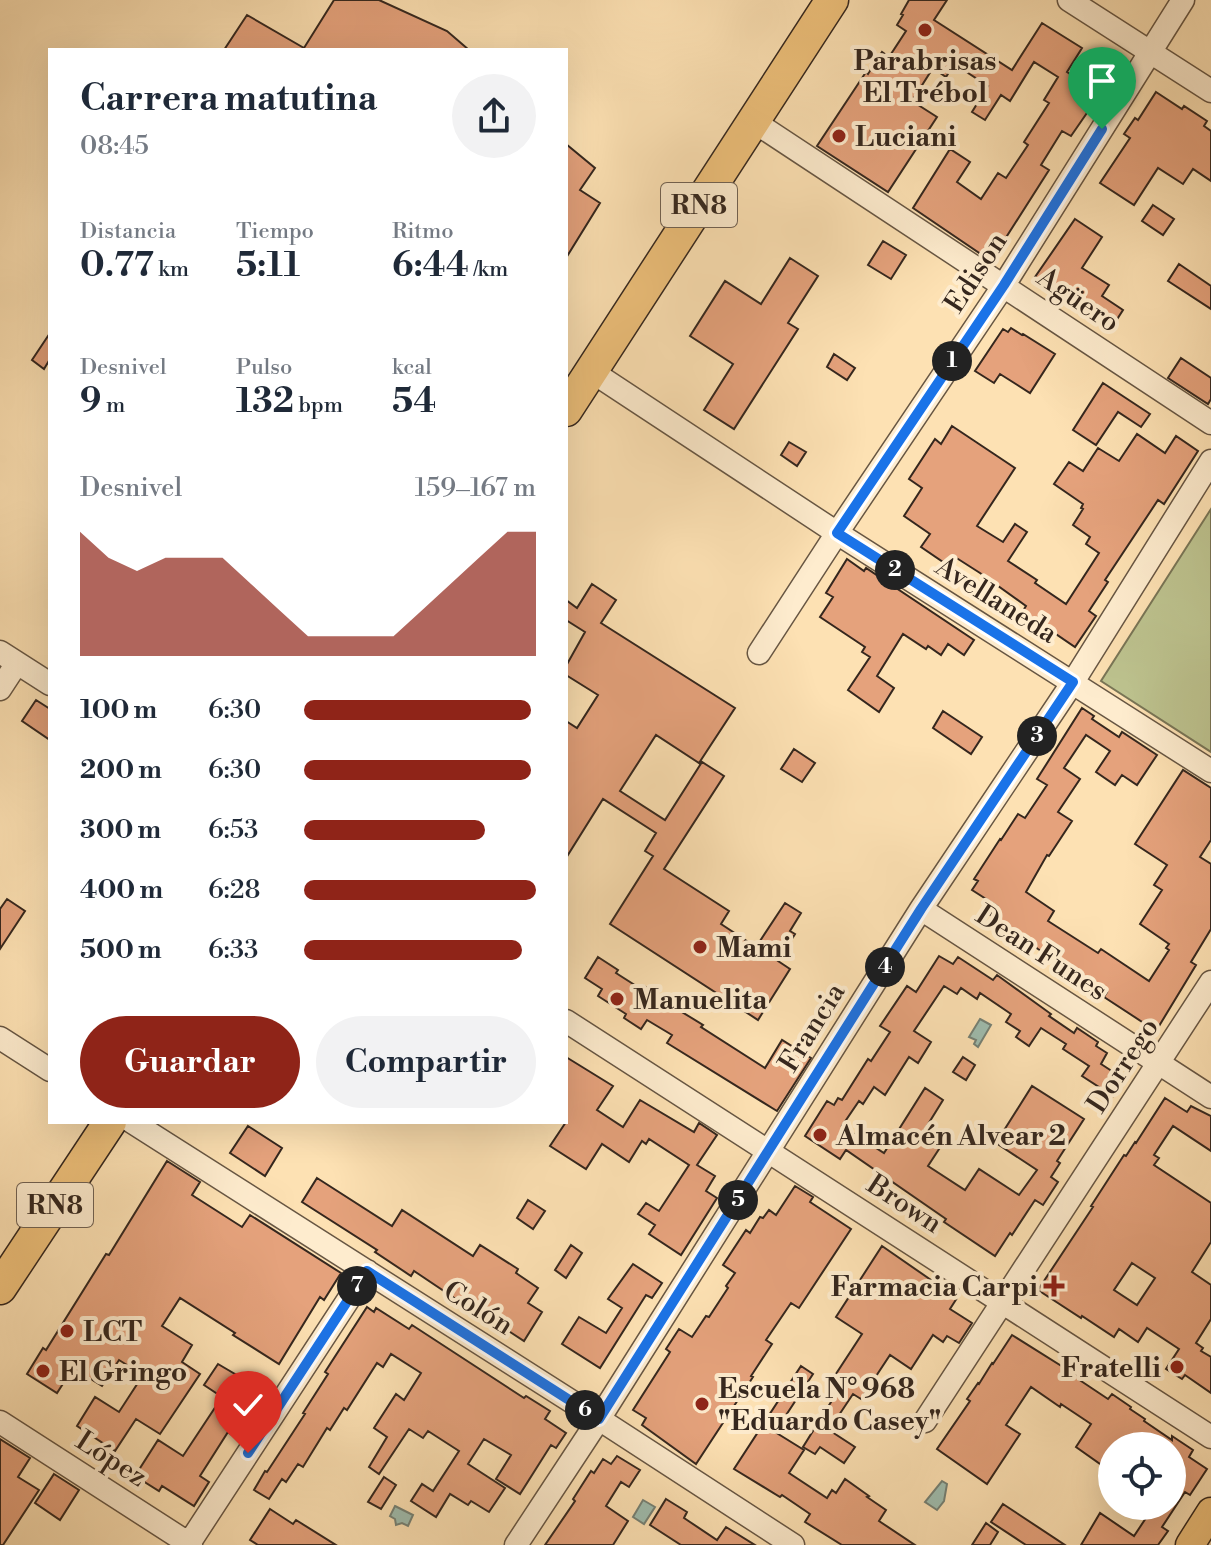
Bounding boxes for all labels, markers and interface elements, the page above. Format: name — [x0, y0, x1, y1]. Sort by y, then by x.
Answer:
marker: Parabrisas El Trébol — [916, 21, 934, 39]
place label: Parabrisas El Trébol — [854, 44, 996, 111]
pin — [1068, 47, 1136, 129]
icon: arrive — [1080, 59, 1124, 103]
button: share — [452, 74, 536, 158]
text: Carrera matutina — [80, 77, 377, 122]
place label: Luciani — [855, 120, 956, 155]
marker: Luciani — [830, 127, 848, 145]
text: 08:45 — [80, 130, 149, 162]
road number: RN8 — [661, 183, 737, 227]
text: Distancia — [80, 218, 176, 245]
text: Tiempo — [236, 218, 314, 245]
text: Ritmo — [392, 218, 454, 245]
street label: Edison — [937, 226, 1015, 320]
text: 0.77 — [80, 245, 154, 287]
text: 5:11 — [236, 245, 300, 287]
text: 6:44 — [392, 245, 469, 287]
text: km — [154, 256, 189, 283]
text: /km — [469, 256, 508, 283]
street label: Agüero — [1029, 259, 1126, 341]
pin: 1 — [932, 341, 972, 381]
text: 1 — [947, 347, 957, 374]
text: Desnivel — [80, 354, 166, 381]
text: Pulso — [236, 354, 292, 381]
text: kcal — [392, 354, 432, 381]
text: 9 — [80, 381, 101, 423]
text: 132 — [236, 381, 294, 423]
text: 54 — [392, 381, 436, 423]
text: m — [101, 392, 125, 419]
text: bpm — [294, 392, 343, 419]
text: Desnivel — [80, 472, 182, 504]
text: 159–167 m — [415, 472, 536, 504]
street label: Avellaneda — [928, 549, 1064, 652]
pin: 2 — [875, 550, 915, 590]
text: 2 — [888, 556, 902, 583]
text: 100 m — [80, 694, 157, 726]
text: 6:30 — [208, 694, 261, 726]
pin: 3 — [1017, 716, 1057, 756]
text: 3 — [1030, 722, 1044, 749]
text: 200 m — [80, 754, 162, 786]
text: 6:30 — [208, 754, 261, 786]
text: 300 m — [80, 814, 161, 846]
text: 6:53 — [208, 814, 258, 846]
text: 400 m — [80, 874, 163, 906]
text: 6:28 — [208, 874, 260, 906]
street label: Dean Funes — [969, 898, 1114, 1009]
place label: Mami — [716, 931, 792, 966]
text: 500 m — [80, 934, 162, 966]
text: 6:33 — [208, 934, 258, 966]
marker: Mami — [691, 938, 709, 956]
pin: 4 — [865, 947, 905, 987]
text: 4 — [878, 953, 892, 980]
street label: Francia — [771, 976, 854, 1079]
place label: Manuelita — [633, 983, 768, 1018]
marker: Manuelita — [608, 990, 626, 1008]
street label: Dorrego — [1080, 1012, 1167, 1120]
button: Guardar — [80, 1016, 300, 1108]
button: Compartir — [316, 1016, 536, 1108]
place label: Almacén Alvear 2 — [835, 1119, 1066, 1154]
marker: Almacén Alvear 2 — [811, 1126, 829, 1144]
street label: Brown — [859, 1167, 949, 1242]
pin: 5 — [718, 1180, 758, 1220]
road number: RN8 — [17, 1183, 93, 1227]
text: 5 — [731, 1186, 745, 1213]
pin: 7 — [337, 1266, 377, 1306]
place label: Farmacia Carpi — [831, 1270, 1038, 1305]
text: 7 — [351, 1272, 363, 1299]
street label: Colón — [437, 1273, 520, 1343]
marker: Farmacia Carpi — [1045, 1277, 1063, 1295]
place label: LCT — [83, 1315, 142, 1350]
marker: LCT — [58, 1322, 76, 1340]
place label: Fratelli — [1061, 1351, 1161, 1386]
place label: El Gringo — [59, 1355, 187, 1390]
marker: Fratelli — [1168, 1358, 1186, 1376]
marker: El Gringo — [34, 1362, 52, 1380]
pin — [214, 1371, 282, 1453]
place label: Escuela N° 968 "Eduardo Casey" — [718, 1372, 941, 1439]
icon: check — [226, 1383, 270, 1427]
pin: 6 — [565, 1390, 605, 1430]
marker: Escuela N° 968 "Eduardo Casey" — [693, 1395, 711, 1413]
text: 6 — [578, 1396, 592, 1423]
street label: López — [69, 1423, 153, 1495]
map controls — [1098, 1432, 1186, 1520]
button: locate — [1098, 1432, 1186, 1520]

